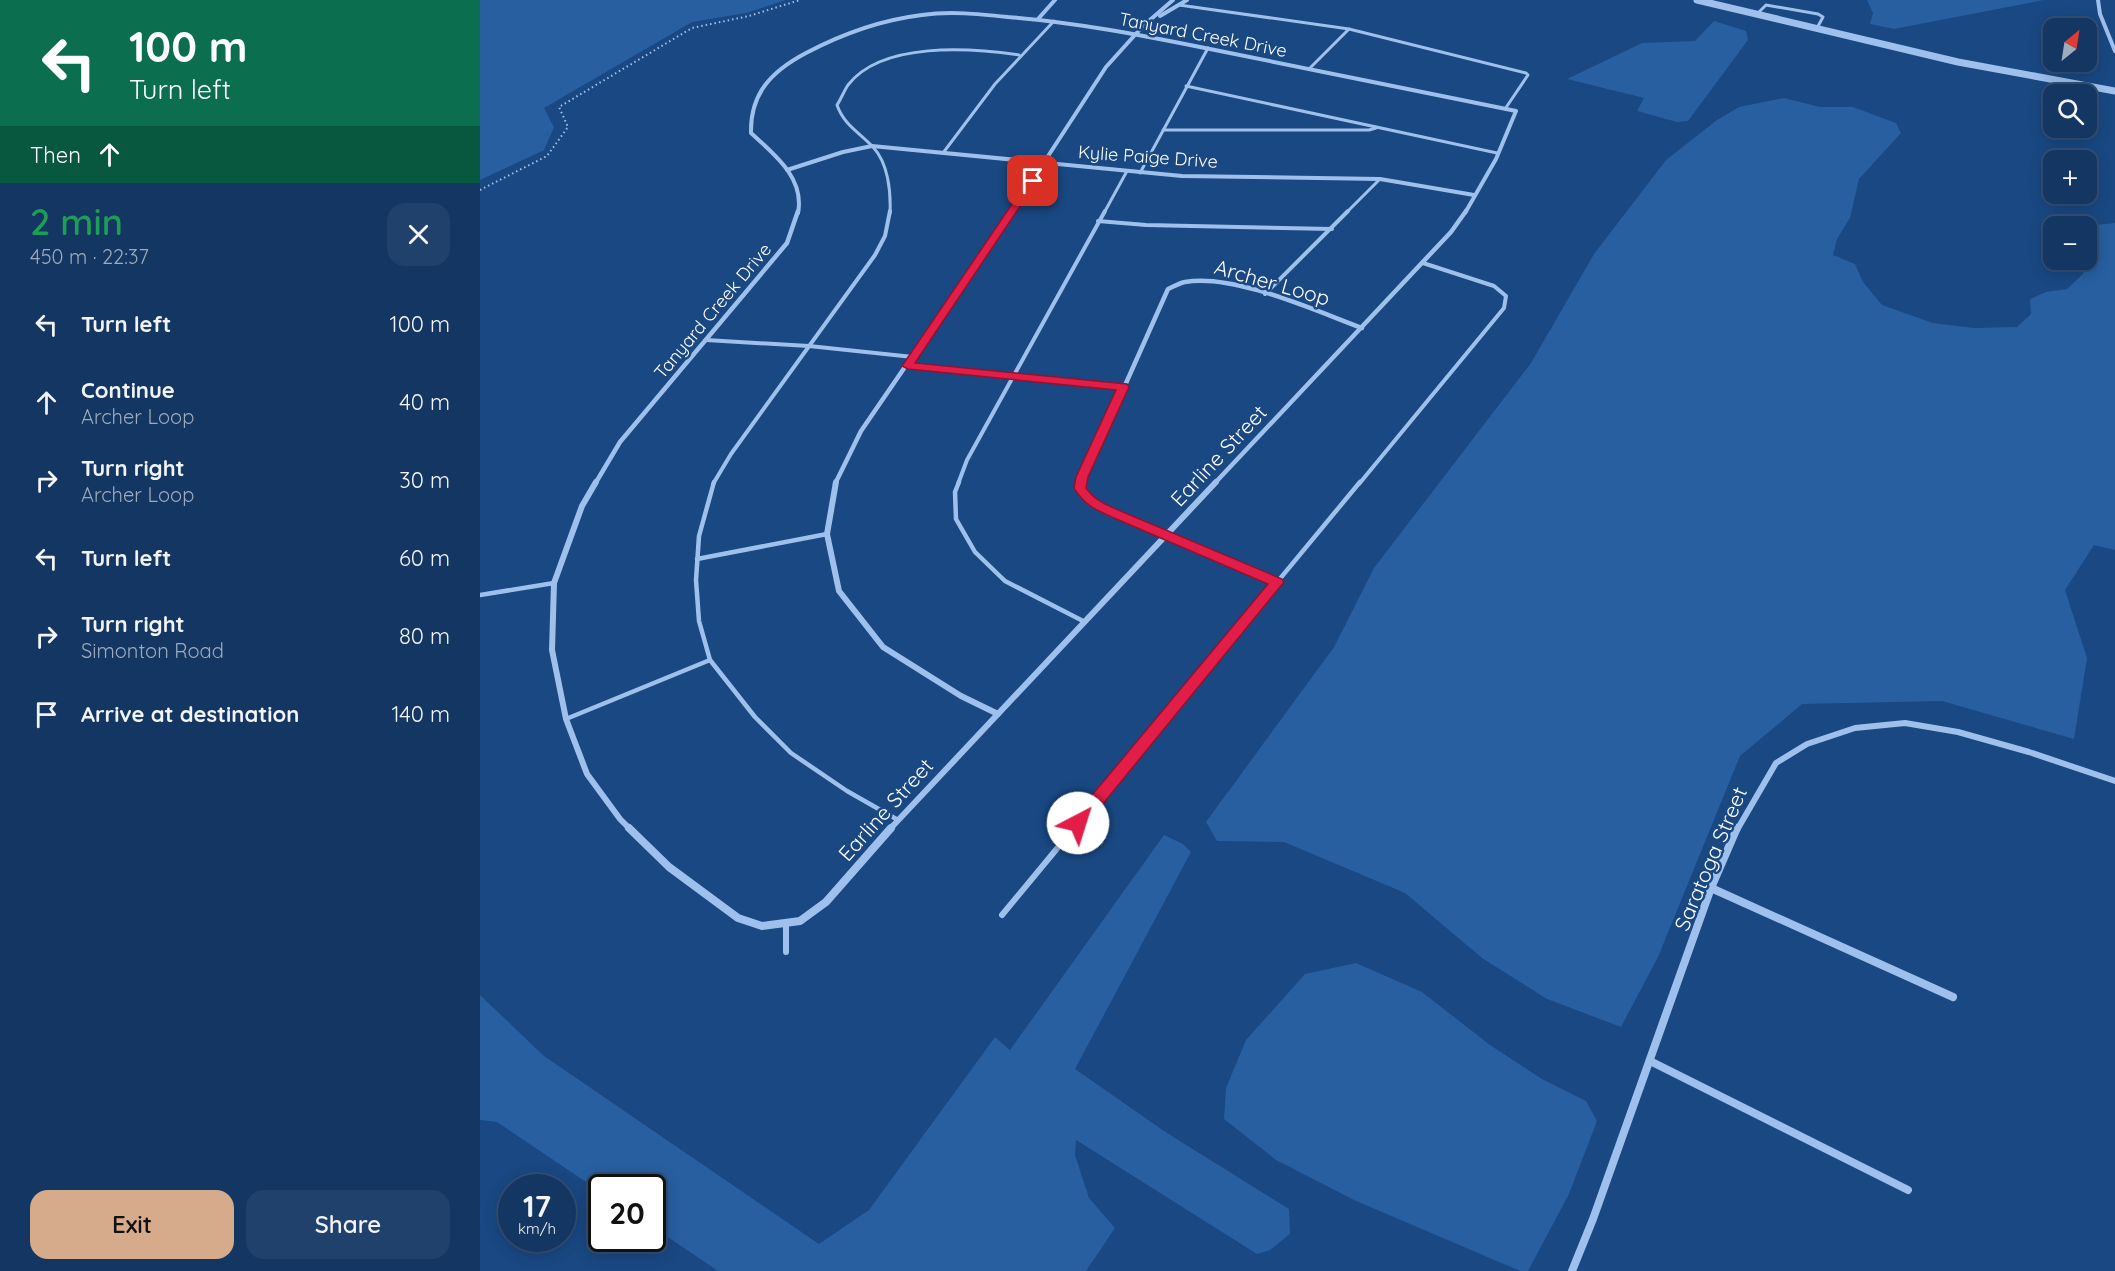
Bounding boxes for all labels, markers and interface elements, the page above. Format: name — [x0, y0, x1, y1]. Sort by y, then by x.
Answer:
street label: Tanyard Creek Drive — [1117, 7, 1289, 62]
north arrow — [2043, 18, 2097, 72]
map controls — [2043, 18, 2097, 270]
text: 100 m — [129, 20, 247, 73]
icon: left — [30, 24, 108, 102]
text: Turn left — [129, 72, 231, 106]
button: search — [2043, 84, 2097, 138]
icon: ahead — [93, 138, 126, 171]
street label: Kylie Paige Drive — [1078, 140, 1219, 173]
text: Then — [30, 141, 81, 169]
button: + — [2043, 150, 2097, 204]
pin — [1007, 155, 1058, 206]
icon: arrive — [1016, 164, 1049, 197]
text: 2 min — [30, 199, 123, 244]
button: close — [387, 203, 450, 266]
button: − — [2043, 216, 2097, 270]
street label: Tanyard Creek Drive — [649, 238, 776, 383]
text: 450 m · 22:37 — [30, 244, 149, 269]
street label: Archer Loop — [1212, 253, 1333, 311]
icon: left — [30, 308, 63, 341]
text: Turn left — [81, 310, 171, 338]
text: 100 m — [390, 310, 450, 338]
text: Continue — [81, 376, 175, 404]
icon: ahead — [30, 386, 63, 419]
text: 40 m — [399, 388, 450, 416]
street label: Earline Street — [1165, 399, 1272, 511]
text: Archer Loop — [81, 404, 194, 429]
text: Turn right — [81, 454, 185, 482]
icon: right — [30, 464, 63, 497]
text: 30 m — [399, 466, 450, 494]
text: Archer Loop — [81, 482, 194, 507]
icon: left — [30, 542, 63, 575]
text: Turn left — [81, 544, 171, 572]
text: 60 m — [399, 544, 450, 572]
text: Turn right — [81, 610, 185, 638]
icon: right — [30, 620, 63, 653]
text: 80 m — [399, 622, 450, 650]
text: Simonton Road — [81, 638, 224, 663]
icon: arrive — [30, 698, 63, 731]
text: Arrive at destination — [81, 700, 299, 728]
text: 140 m — [391, 700, 450, 728]
street label: Earline Street — [832, 753, 938, 866]
street label: Saratoga Street — [1668, 783, 1752, 934]
position arrow — [1046, 791, 1110, 855]
speed limit sign: 20 — [588, 1174, 666, 1252]
text: 17 — [523, 1187, 551, 1225]
button: Exit — [30, 1190, 234, 1259]
button: Share — [246, 1190, 450, 1259]
text: km/h — [518, 1219, 556, 1238]

